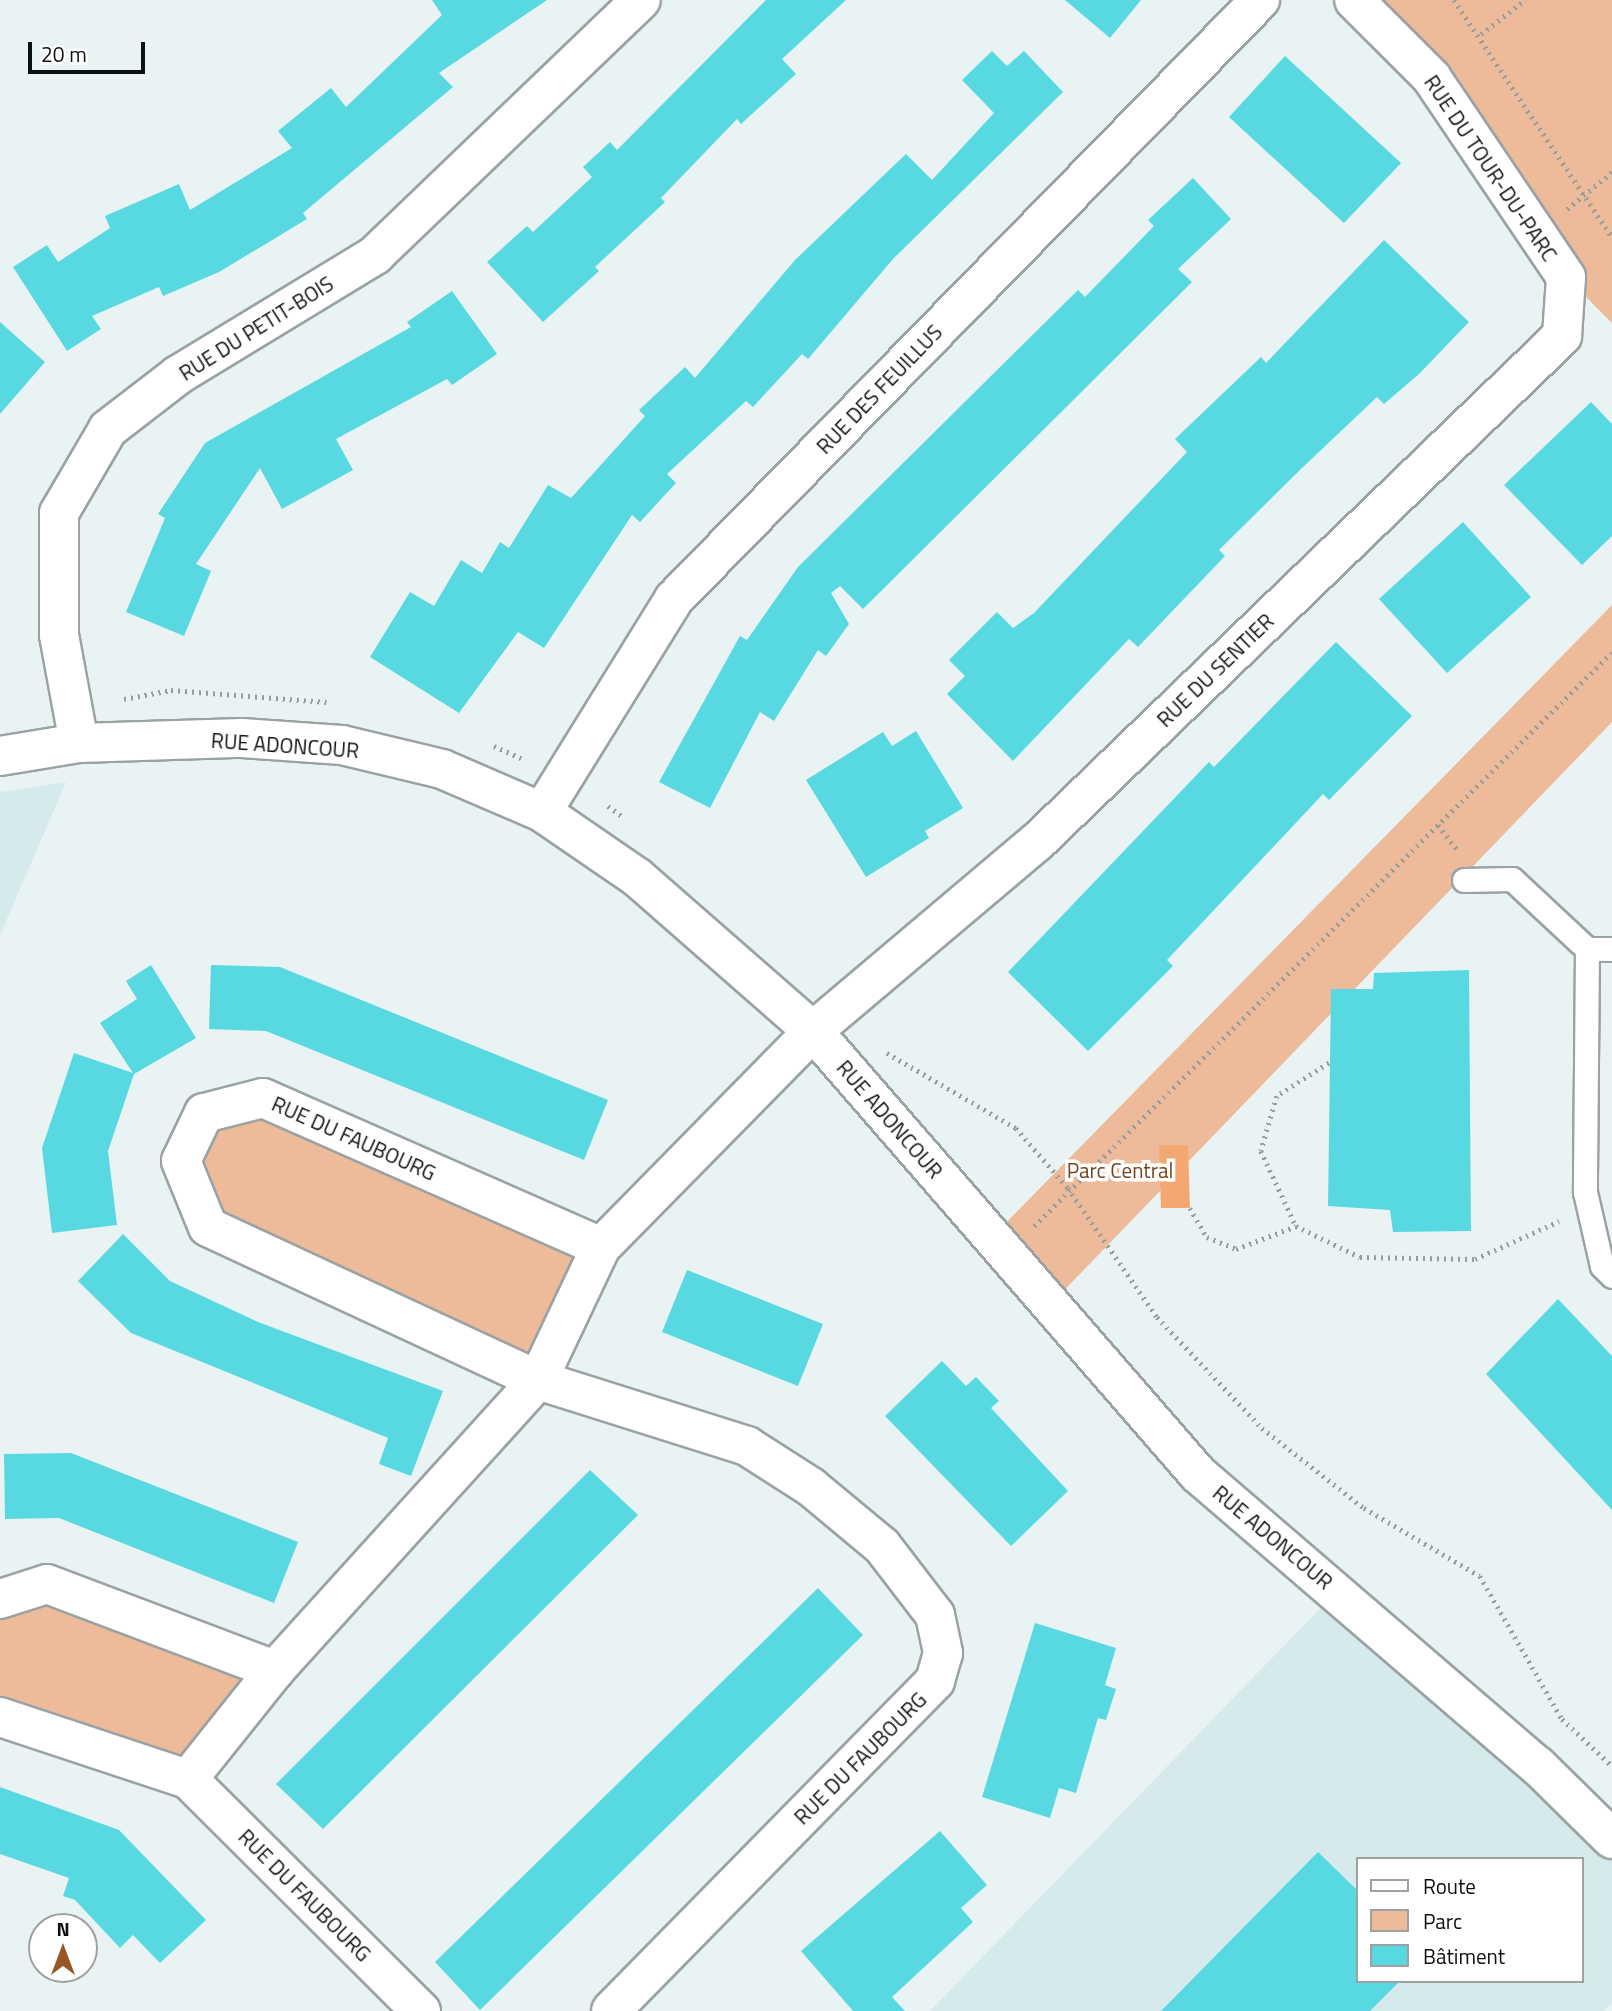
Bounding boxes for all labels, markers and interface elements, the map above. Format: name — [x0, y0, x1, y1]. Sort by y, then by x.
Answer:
scale bar — [32, 28, 149, 72]
text: 20 m — [41, 38, 87, 70]
street label: RUE DU TOUR-DU-PARC — [1419, 70, 1563, 266]
street label: RUE DU PETIT-BOIS — [174, 270, 338, 386]
street label: RUE DES FEUILLUS — [811, 319, 947, 459]
street label: RUE DU SENTIER — [1151, 608, 1279, 732]
street label: RUE ADONCOUR — [210, 727, 360, 763]
street label: RUE ADONCOUR — [832, 1055, 948, 1183]
street label: RUE DU FAUBOURG — [268, 1091, 440, 1185]
park label: Parc Central — [1067, 1157, 1173, 1183]
street label: RUE ADONCOUR — [1208, 1480, 1338, 1594]
street label: RUE DU FAUBOURG — [789, 1687, 931, 1829]
street label: RUE DU FAUBOURG — [234, 1824, 376, 1966]
legend — [1356, 1857, 1584, 1983]
text: Route — [1423, 1870, 1476, 1902]
text: Parc — [1423, 1905, 1462, 1937]
north arrow — [28, 1913, 98, 1983]
text: N — [56, 1914, 70, 1943]
text: Bâtiment — [1423, 1940, 1505, 1972]

